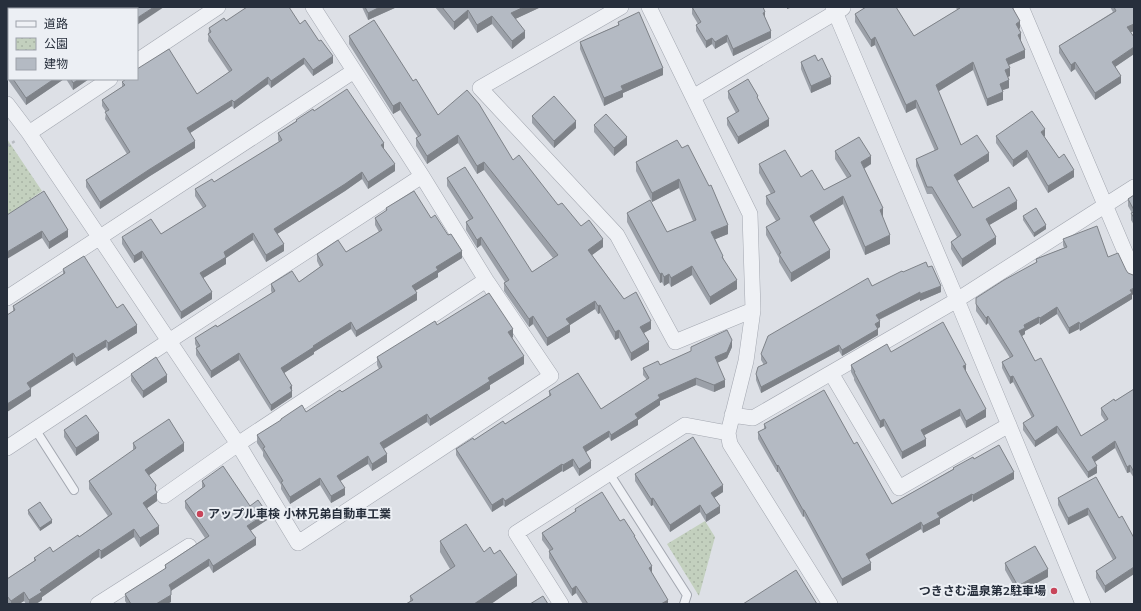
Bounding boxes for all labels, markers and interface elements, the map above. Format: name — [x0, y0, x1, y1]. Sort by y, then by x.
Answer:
legend — [8, 8, 138, 80]
text: 道路 — [44, 16, 68, 31]
text: 公園 — [44, 36, 68, 51]
text: 建物 — [44, 56, 68, 71]
place label: アップル車検 小林兄弟自動車工業 — [208, 506, 391, 521]
marker: アップル車検 小林兄弟自動車工業 — [195, 509, 205, 519]
place label: つきさむ温泉第2駐車場 — [919, 583, 1046, 598]
marker: つきさむ温泉第2駐車場 — [1049, 586, 1059, 596]

